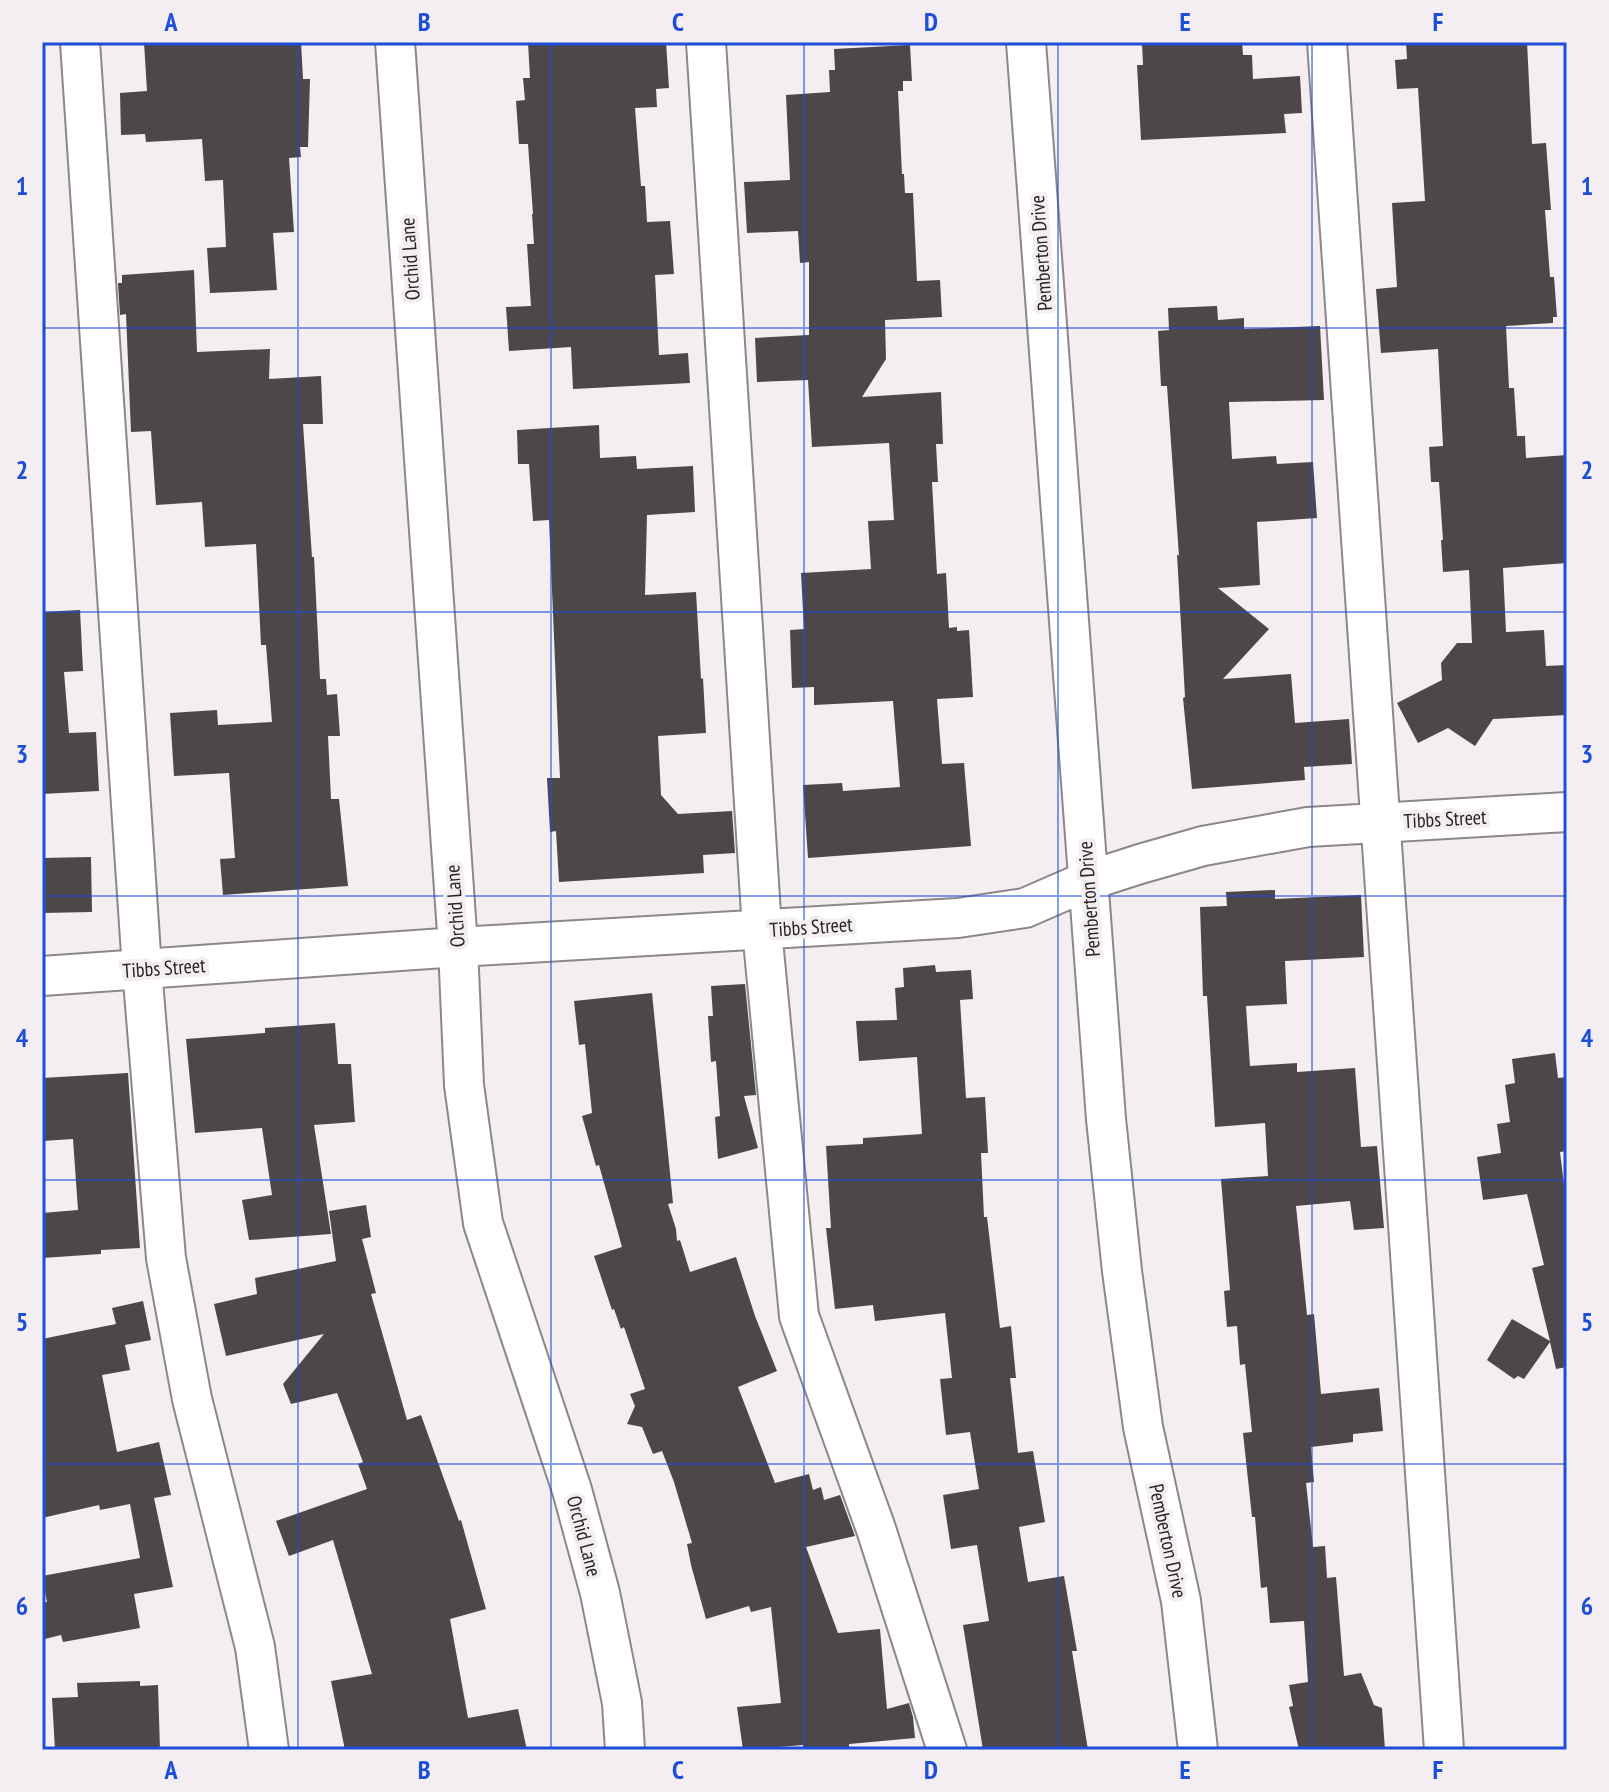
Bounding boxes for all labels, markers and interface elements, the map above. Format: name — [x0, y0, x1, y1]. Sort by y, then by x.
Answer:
text: A — [163, 5, 178, 38]
text: B — [418, 5, 431, 38]
text: C — [672, 5, 684, 38]
text: D — [924, 5, 938, 38]
text: E — [1179, 5, 1191, 38]
text: F — [1433, 5, 1444, 38]
text: 1 — [16, 169, 28, 202]
text: 1 — [1581, 169, 1593, 202]
street label: Pemberton Drive — [1024, 194, 1058, 312]
street label: Orchid Lane — [394, 217, 426, 301]
text: 2 — [16, 453, 28, 486]
text: 2 — [1581, 453, 1593, 486]
text: 3 — [16, 737, 28, 770]
text: 3 — [1581, 737, 1593, 770]
street label: Tibbs Street — [1403, 804, 1488, 834]
street label: Pemberton Drive — [1072, 840, 1106, 958]
street label: Orchid Lane — [439, 864, 471, 948]
street label: Tibbs Street — [769, 911, 854, 943]
street label: Tibbs Street — [122, 952, 207, 984]
text: 4 — [16, 1021, 29, 1054]
text: 4 — [1581, 1021, 1594, 1054]
text: 5 — [16, 1305, 28, 1338]
text: 5 — [1581, 1305, 1593, 1338]
street label: Pemberton Drive — [1143, 1482, 1193, 1600]
street label: Orchid Lane — [561, 1493, 607, 1579]
text: 6 — [16, 1589, 28, 1622]
text: 6 — [1581, 1589, 1593, 1622]
text: A — [163, 1753, 178, 1786]
text: B — [418, 1753, 431, 1786]
text: C — [672, 1753, 684, 1786]
text: D — [924, 1753, 938, 1786]
text: E — [1179, 1753, 1191, 1786]
text: F — [1433, 1753, 1444, 1786]

